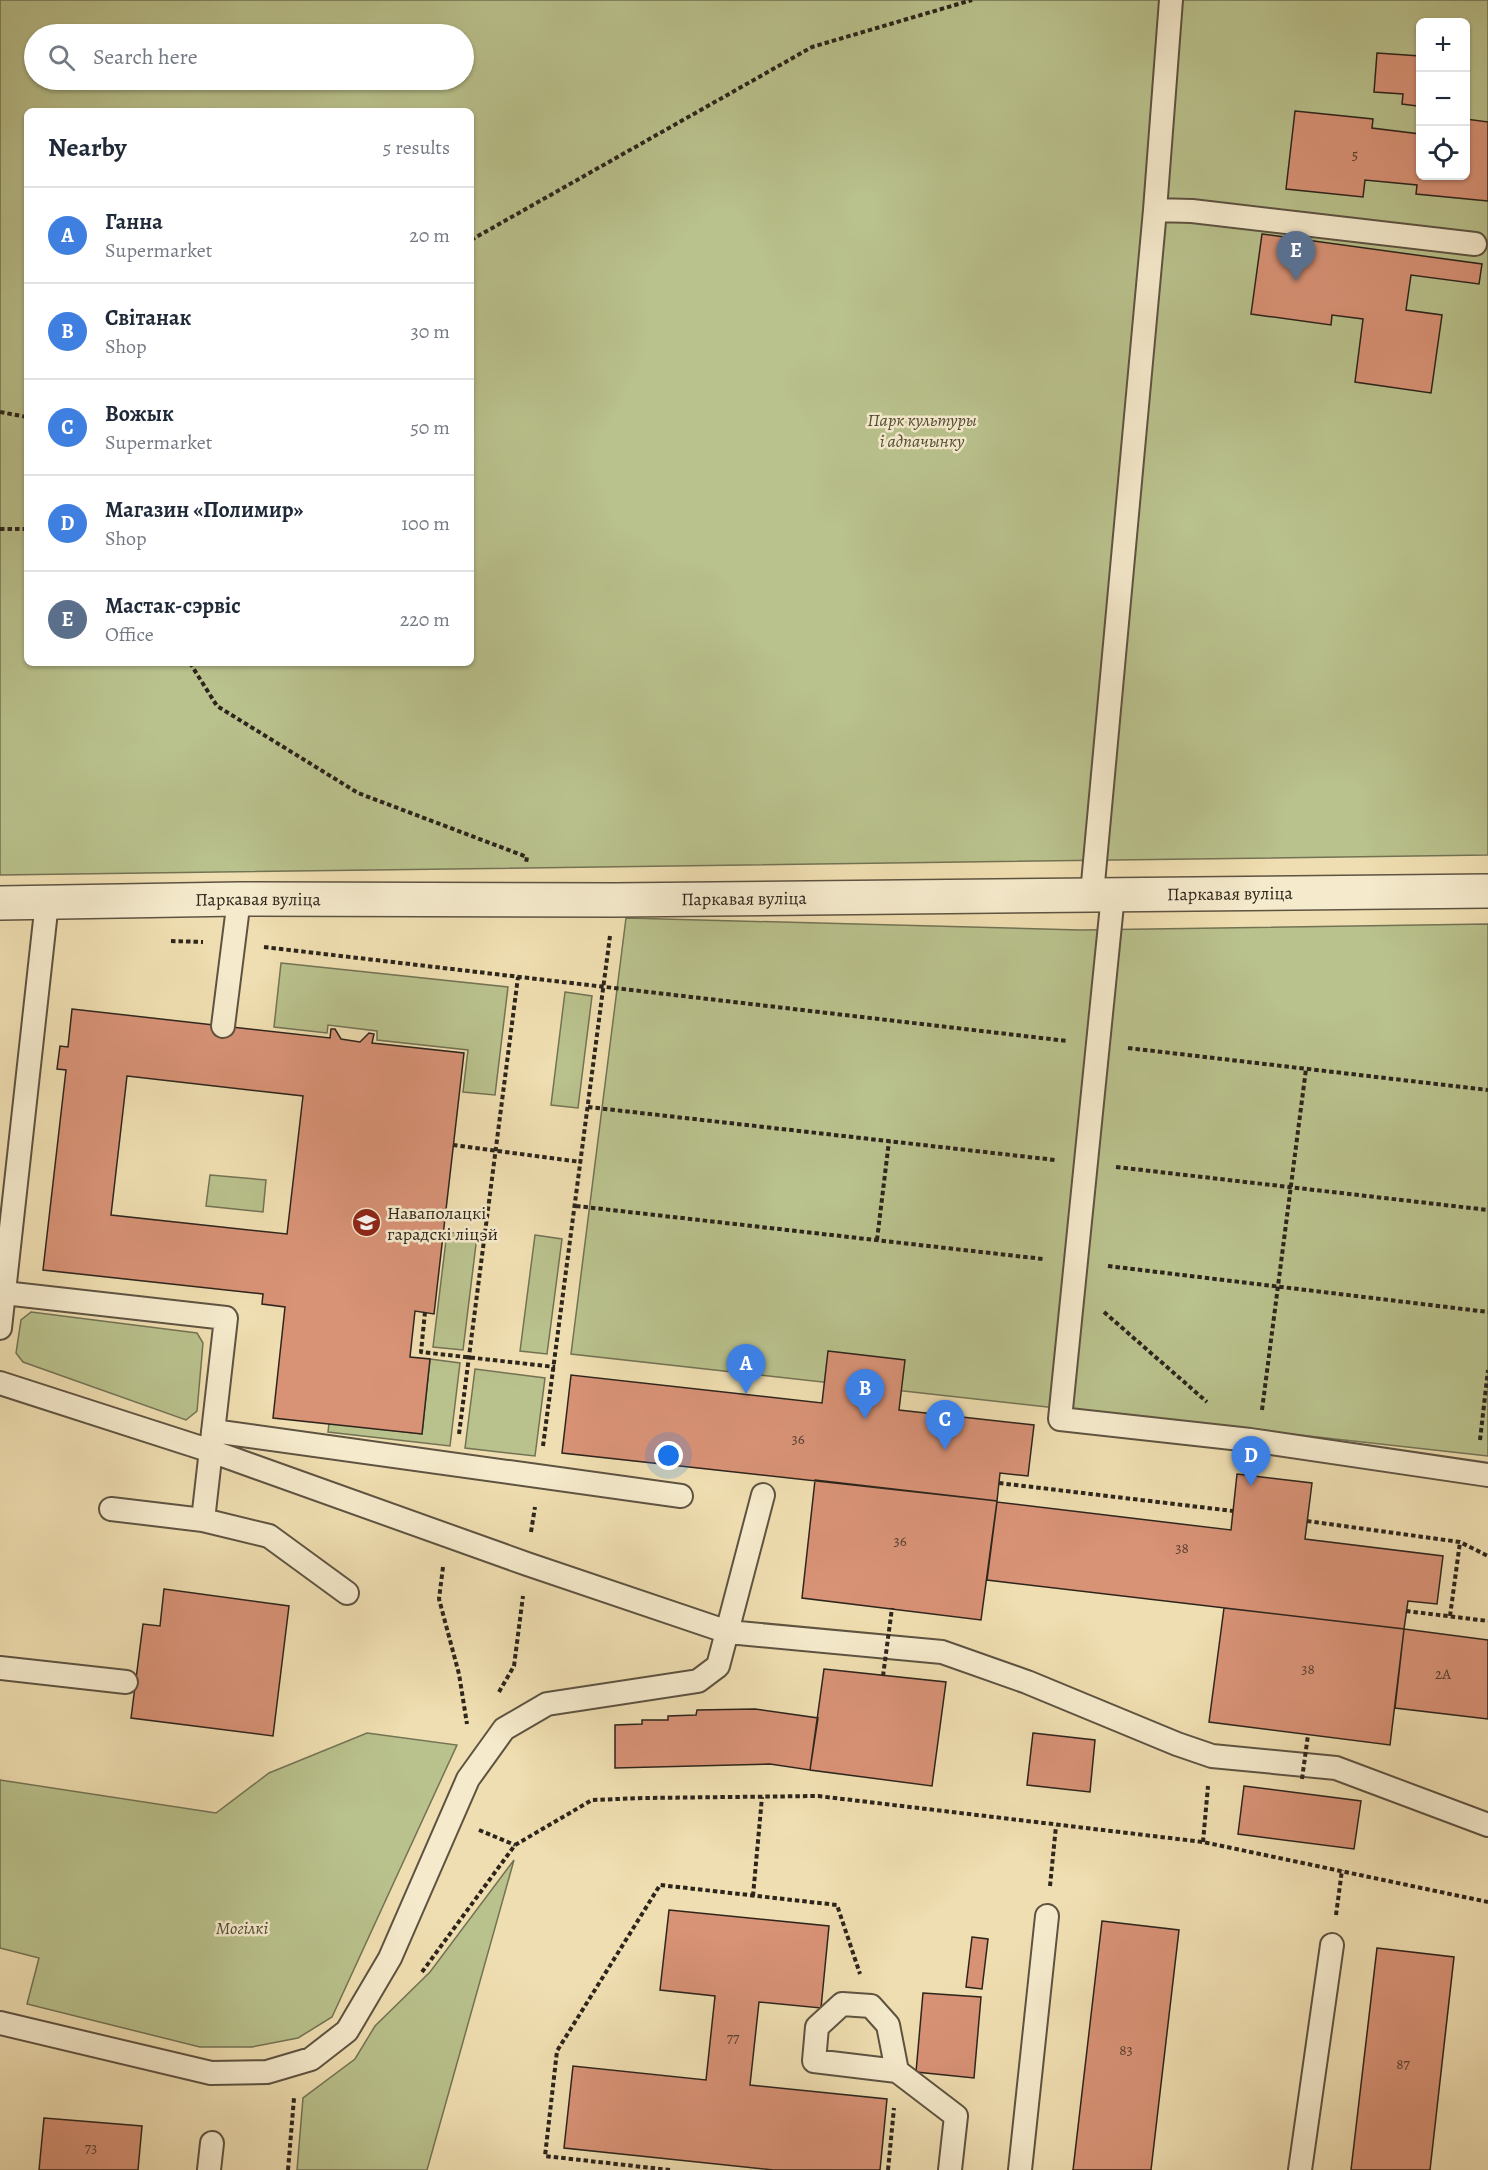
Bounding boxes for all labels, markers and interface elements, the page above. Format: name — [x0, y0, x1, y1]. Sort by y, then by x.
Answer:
map controls — [1416, 18, 1470, 180]
button: + — [1416, 18, 1470, 72]
search box — [24, 24, 474, 90]
icon: search — [45, 41, 78, 74]
text: Search here — [93, 42, 198, 72]
button: − — [1416, 72, 1470, 126]
button: locate — [1416, 126, 1470, 180]
text: Nearby — [48, 130, 127, 165]
text: 5 results — [383, 134, 450, 161]
house number: 5 — [1352, 145, 1358, 165]
text: Ганна — [105, 207, 163, 237]
text: A — [61, 222, 74, 249]
text: 20 m — [409, 222, 450, 249]
pin: E — [1276, 232, 1316, 281]
text: Supermarket — [105, 237, 212, 264]
text: Світанак — [105, 303, 191, 333]
text: B — [61, 318, 74, 345]
text: 30 m — [410, 318, 450, 345]
text: Shop — [105, 333, 147, 360]
text: Вожык — [105, 399, 174, 429]
park label: Парк культуры і адпачынку — [867, 408, 977, 453]
text: C — [61, 414, 74, 441]
text: 50 m — [410, 414, 450, 441]
text: Supermarket — [105, 429, 212, 456]
text: Магазин «Полимир» — [105, 495, 303, 525]
text: D — [61, 510, 74, 537]
text: 100 m — [401, 510, 450, 537]
text: Shop — [105, 525, 147, 552]
text: Мастак-сэрвіс — [105, 591, 241, 621]
text: E — [62, 606, 73, 633]
text: 220 m — [400, 606, 450, 633]
text: Office — [105, 621, 154, 648]
street label: Паркавая вуліца — [1167, 881, 1294, 906]
street label: Паркавая вуліца — [681, 886, 808, 911]
street label: Паркавая вуліца — [195, 887, 322, 912]
place label: Наваполацкі гарадскі ліцэй — [387, 1201, 498, 1246]
school or university icon: Наваполацкі гарадскі ліцэй — [350, 1207, 382, 1239]
pin: A — [726, 1344, 766, 1394]
pin: B — [846, 1370, 884, 1419]
pin: C — [926, 1400, 964, 1450]
house number: 36 — [791, 1429, 805, 1449]
pin: D — [1232, 1436, 1270, 1486]
your location — [654, 1441, 683, 1470]
house number: 36 — [893, 1531, 907, 1551]
house number: 38 — [1175, 1538, 1189, 1558]
house number: 38 — [1301, 1659, 1315, 1679]
house number: 2А — [1435, 1664, 1451, 1684]
park label: Могілкі — [216, 1916, 268, 1940]
house number: 77 — [727, 2028, 740, 2048]
house number: 83 — [1119, 2040, 1133, 2060]
house number: 87 — [1396, 2054, 1410, 2074]
house number: 73 — [85, 2138, 97, 2158]

